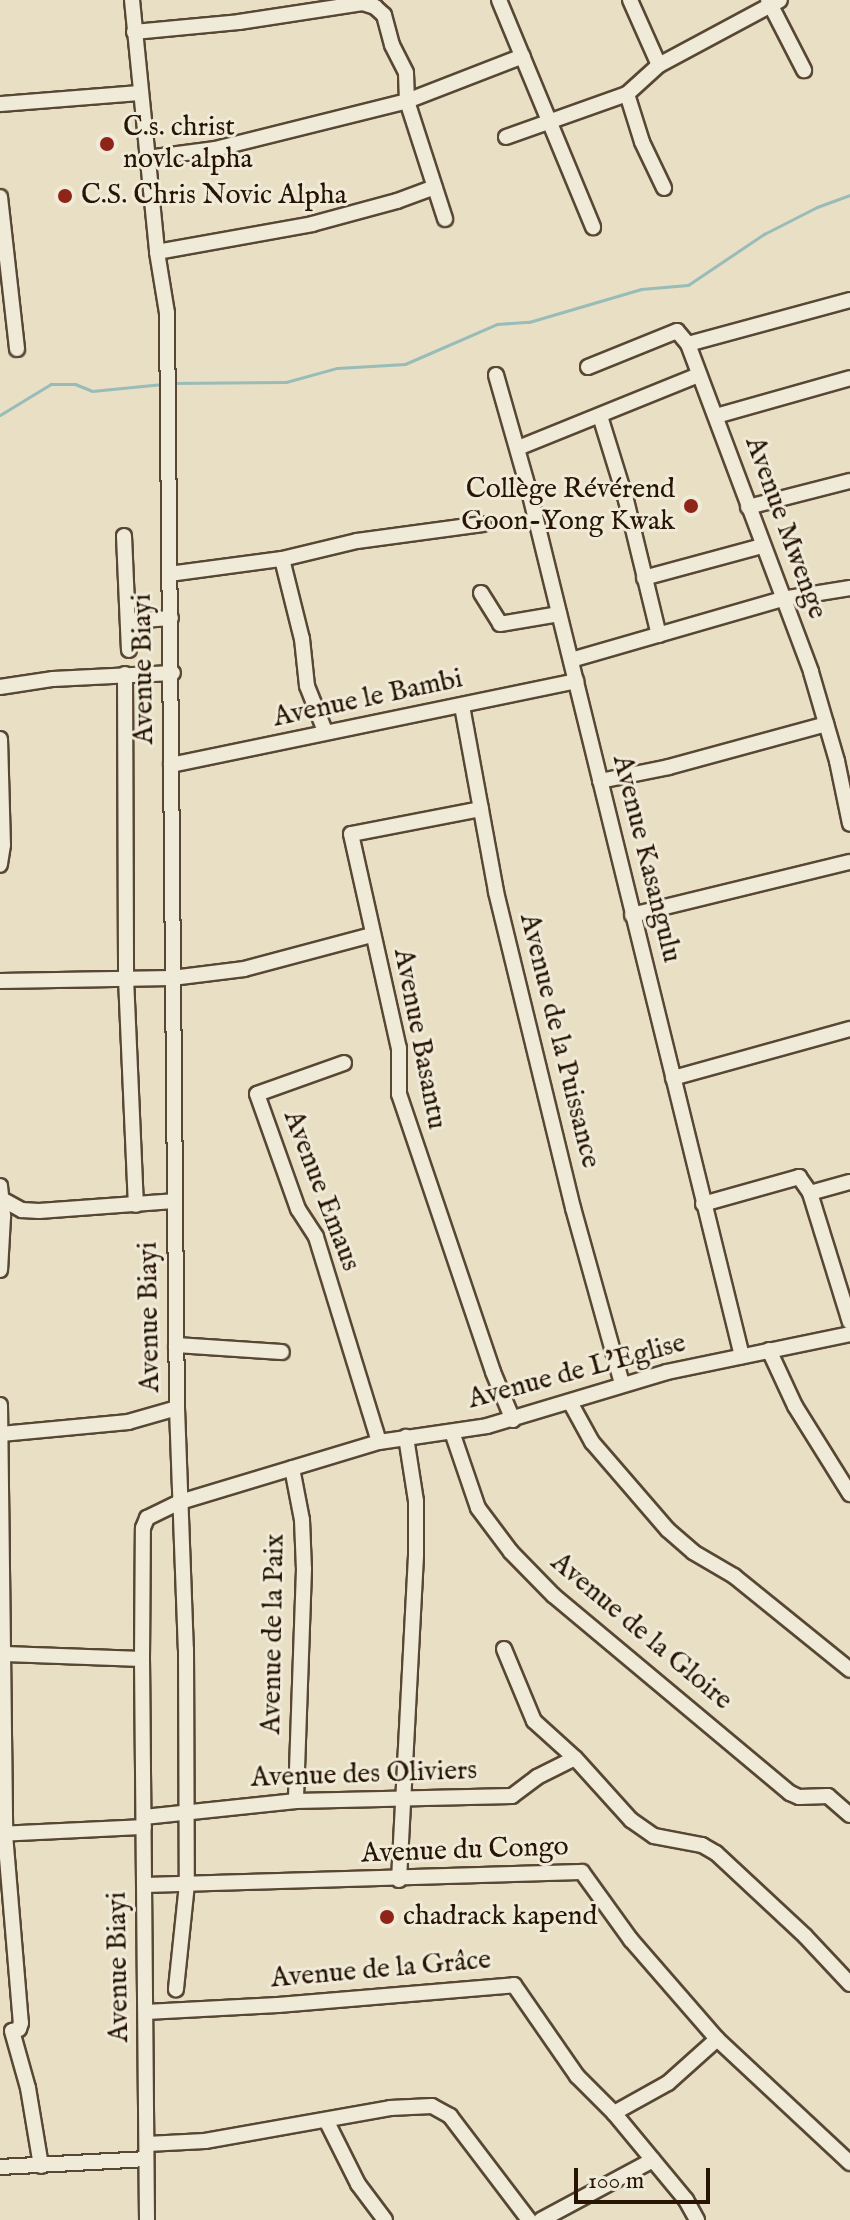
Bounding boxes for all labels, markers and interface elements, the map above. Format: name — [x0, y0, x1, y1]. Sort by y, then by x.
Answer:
place label: C.s. christ novlc alpha — [123, 111, 253, 177]
marker: C.s. christ novlc alpha — [98, 135, 116, 153]
place label: C.S. Chris Novic Alpha — [81, 179, 347, 213]
marker: C.S. Chris Novic Alpha — [56, 187, 74, 205]
street label: Avenue Mwenge — [737, 432, 833, 624]
place label: Collège Révérend Goon-Yong Kwak — [461, 473, 675, 539]
marker: Collège Révérend Goon-Yong Kwak — [682, 497, 700, 515]
street label: Avenue Biayi — [126, 593, 162, 745]
street label: Avenue le Bambi — [270, 663, 466, 735]
street label: Avenue Kasangulu — [604, 752, 688, 966]
street label: Avenue de la Puissance — [511, 910, 607, 1172]
street label: Avenue Basantu — [385, 946, 453, 1132]
street label: Avenue Emaus — [275, 1106, 367, 1276]
street label: Avenue Biayi — [132, 1241, 168, 1393]
street label: Avenue de L'Eglise — [465, 1327, 689, 1417]
street label: Avenue de la Paix — [255, 1533, 293, 1735]
street label: Avenue de la Gloire — [543, 1546, 739, 1718]
street label: Avenue des Oliviers — [250, 1754, 478, 1796]
street label: Avenue du Congo — [361, 1831, 569, 1871]
street label: Avenue Biayi — [101, 1891, 137, 2043]
place label: chadrack kapend — [403, 1900, 597, 1934]
marker: chadrack kapend — [378, 1908, 396, 1926]
street label: Avenue de la Grâce — [269, 1944, 493, 1996]
scale bar — [578, 2152, 714, 2202]
text: 100 m — [588, 2166, 644, 2197]

